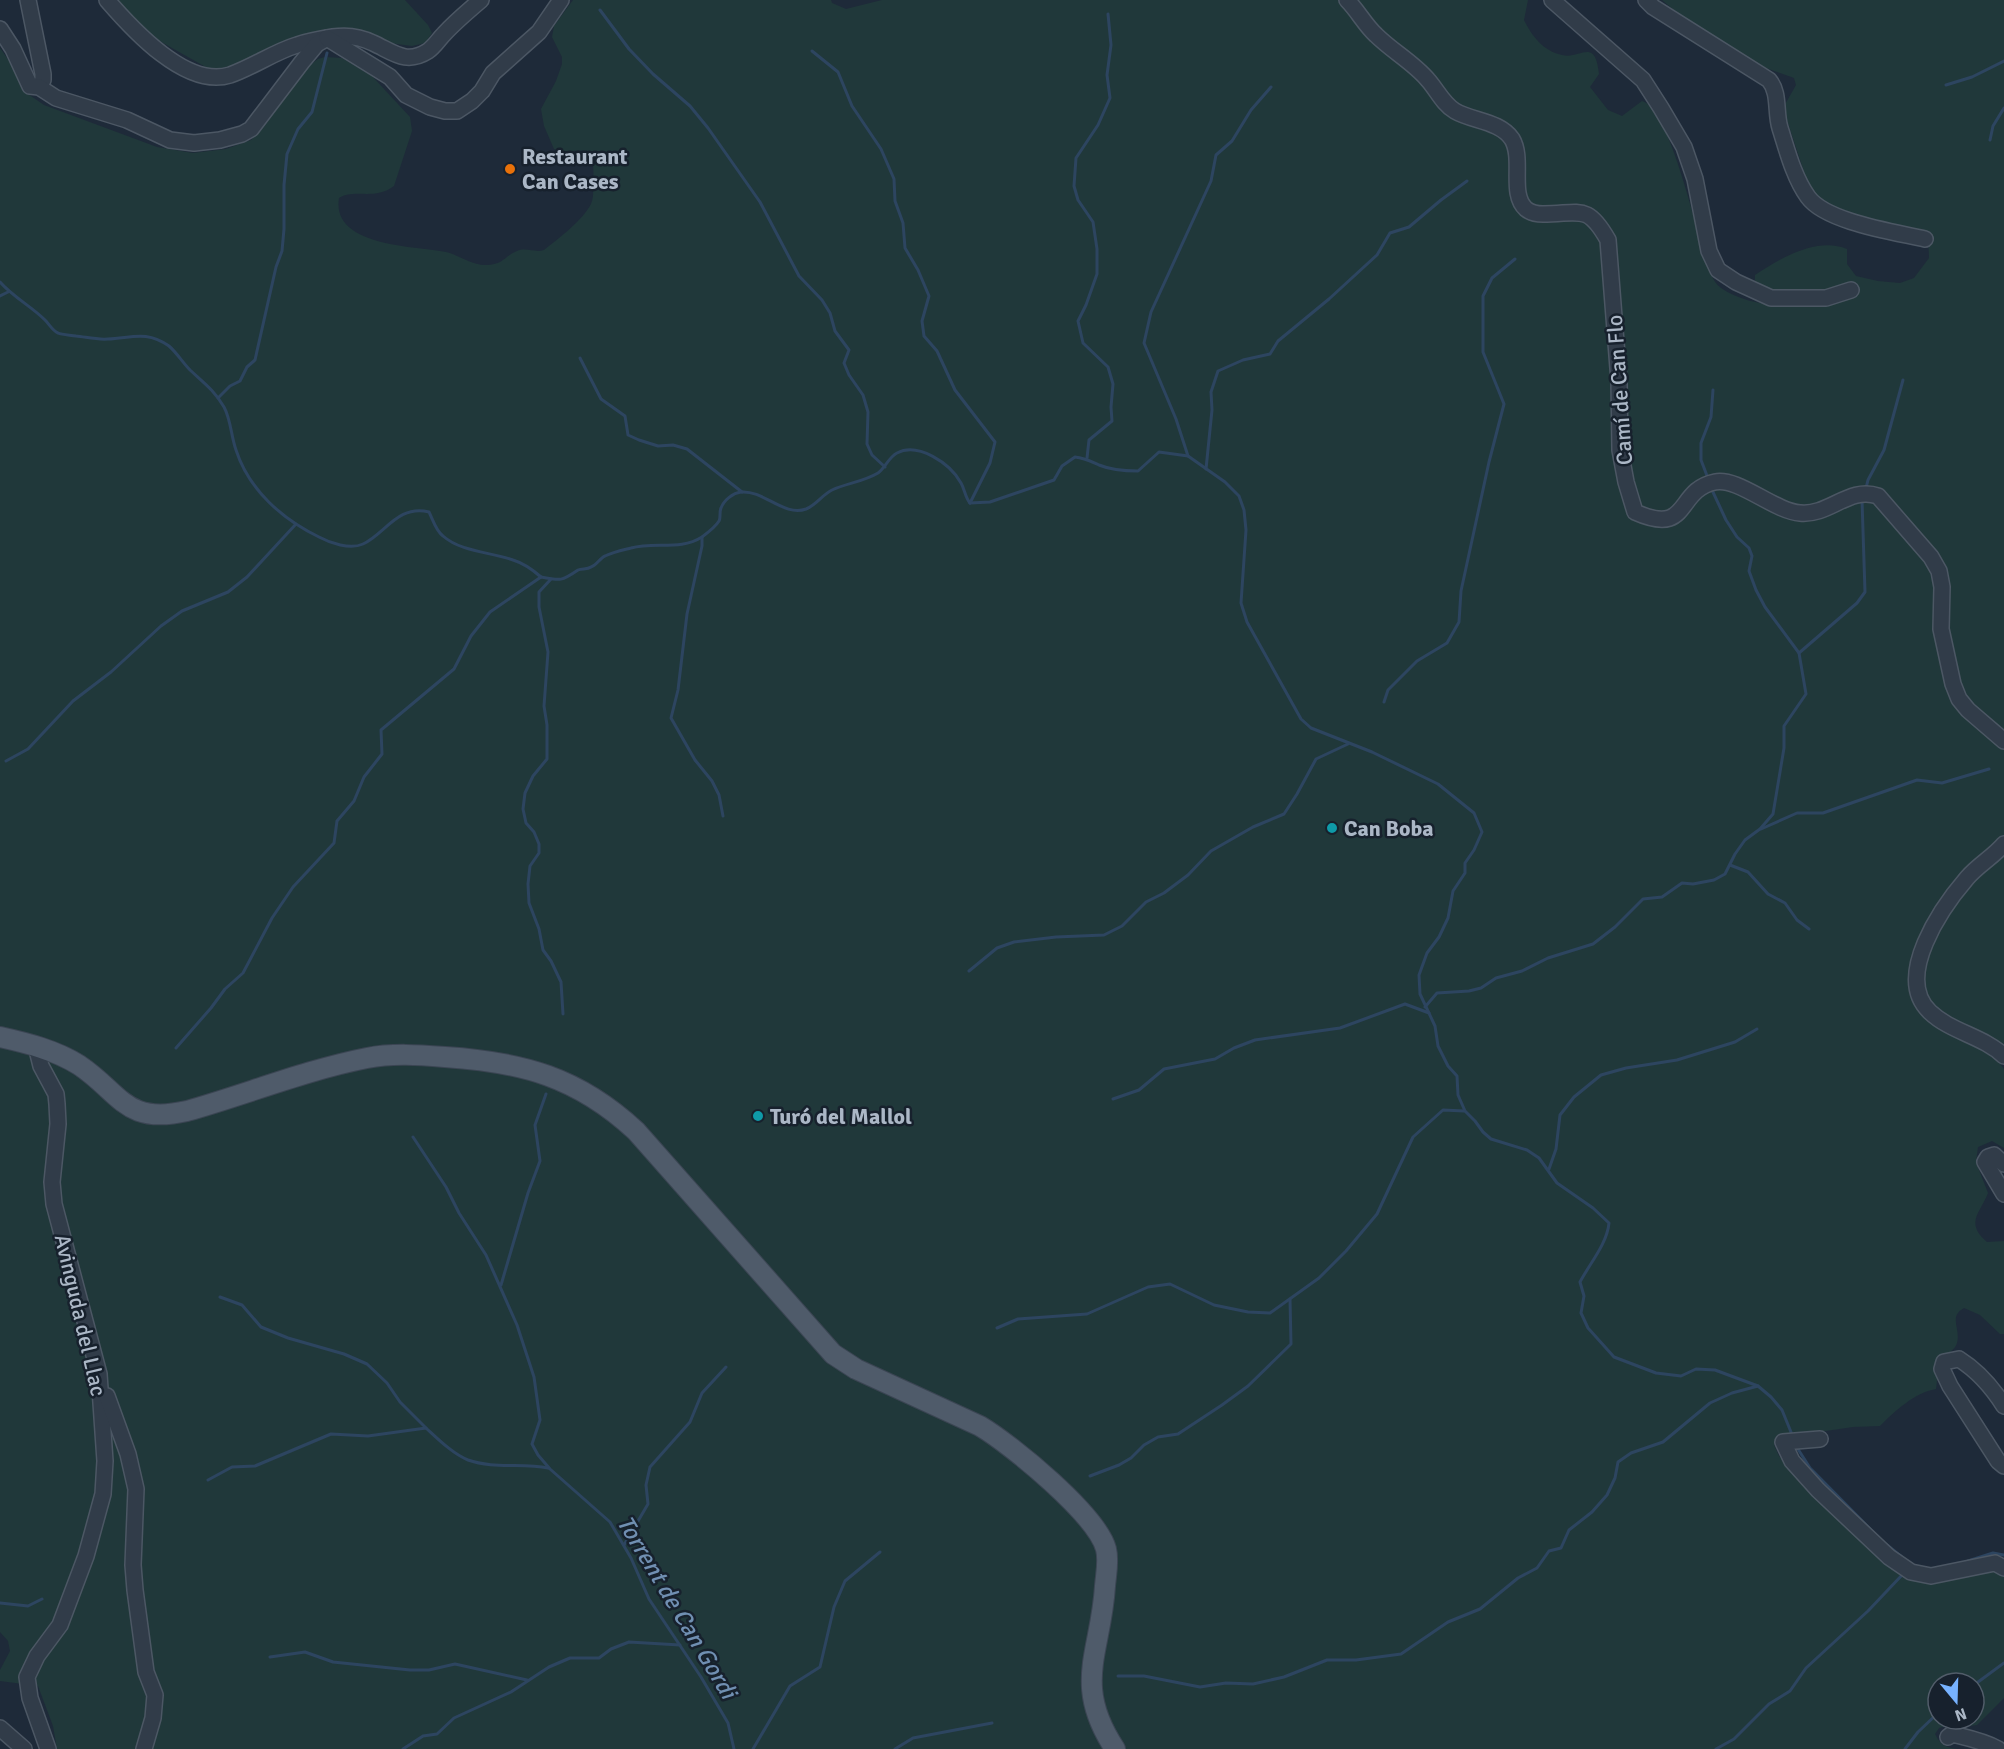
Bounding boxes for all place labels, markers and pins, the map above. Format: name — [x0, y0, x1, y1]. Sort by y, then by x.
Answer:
place label: Restaurant Can Cases — [522, 143, 628, 195]
marker: Restaurant Can Cases — [503, 162, 517, 176]
place label: Can Boba — [1344, 815, 1434, 842]
marker: Can Boba — [1325, 821, 1339, 835]
place label: Turó del Mallol — [770, 1103, 912, 1130]
marker: Turó del Mallol — [751, 1109, 765, 1123]

